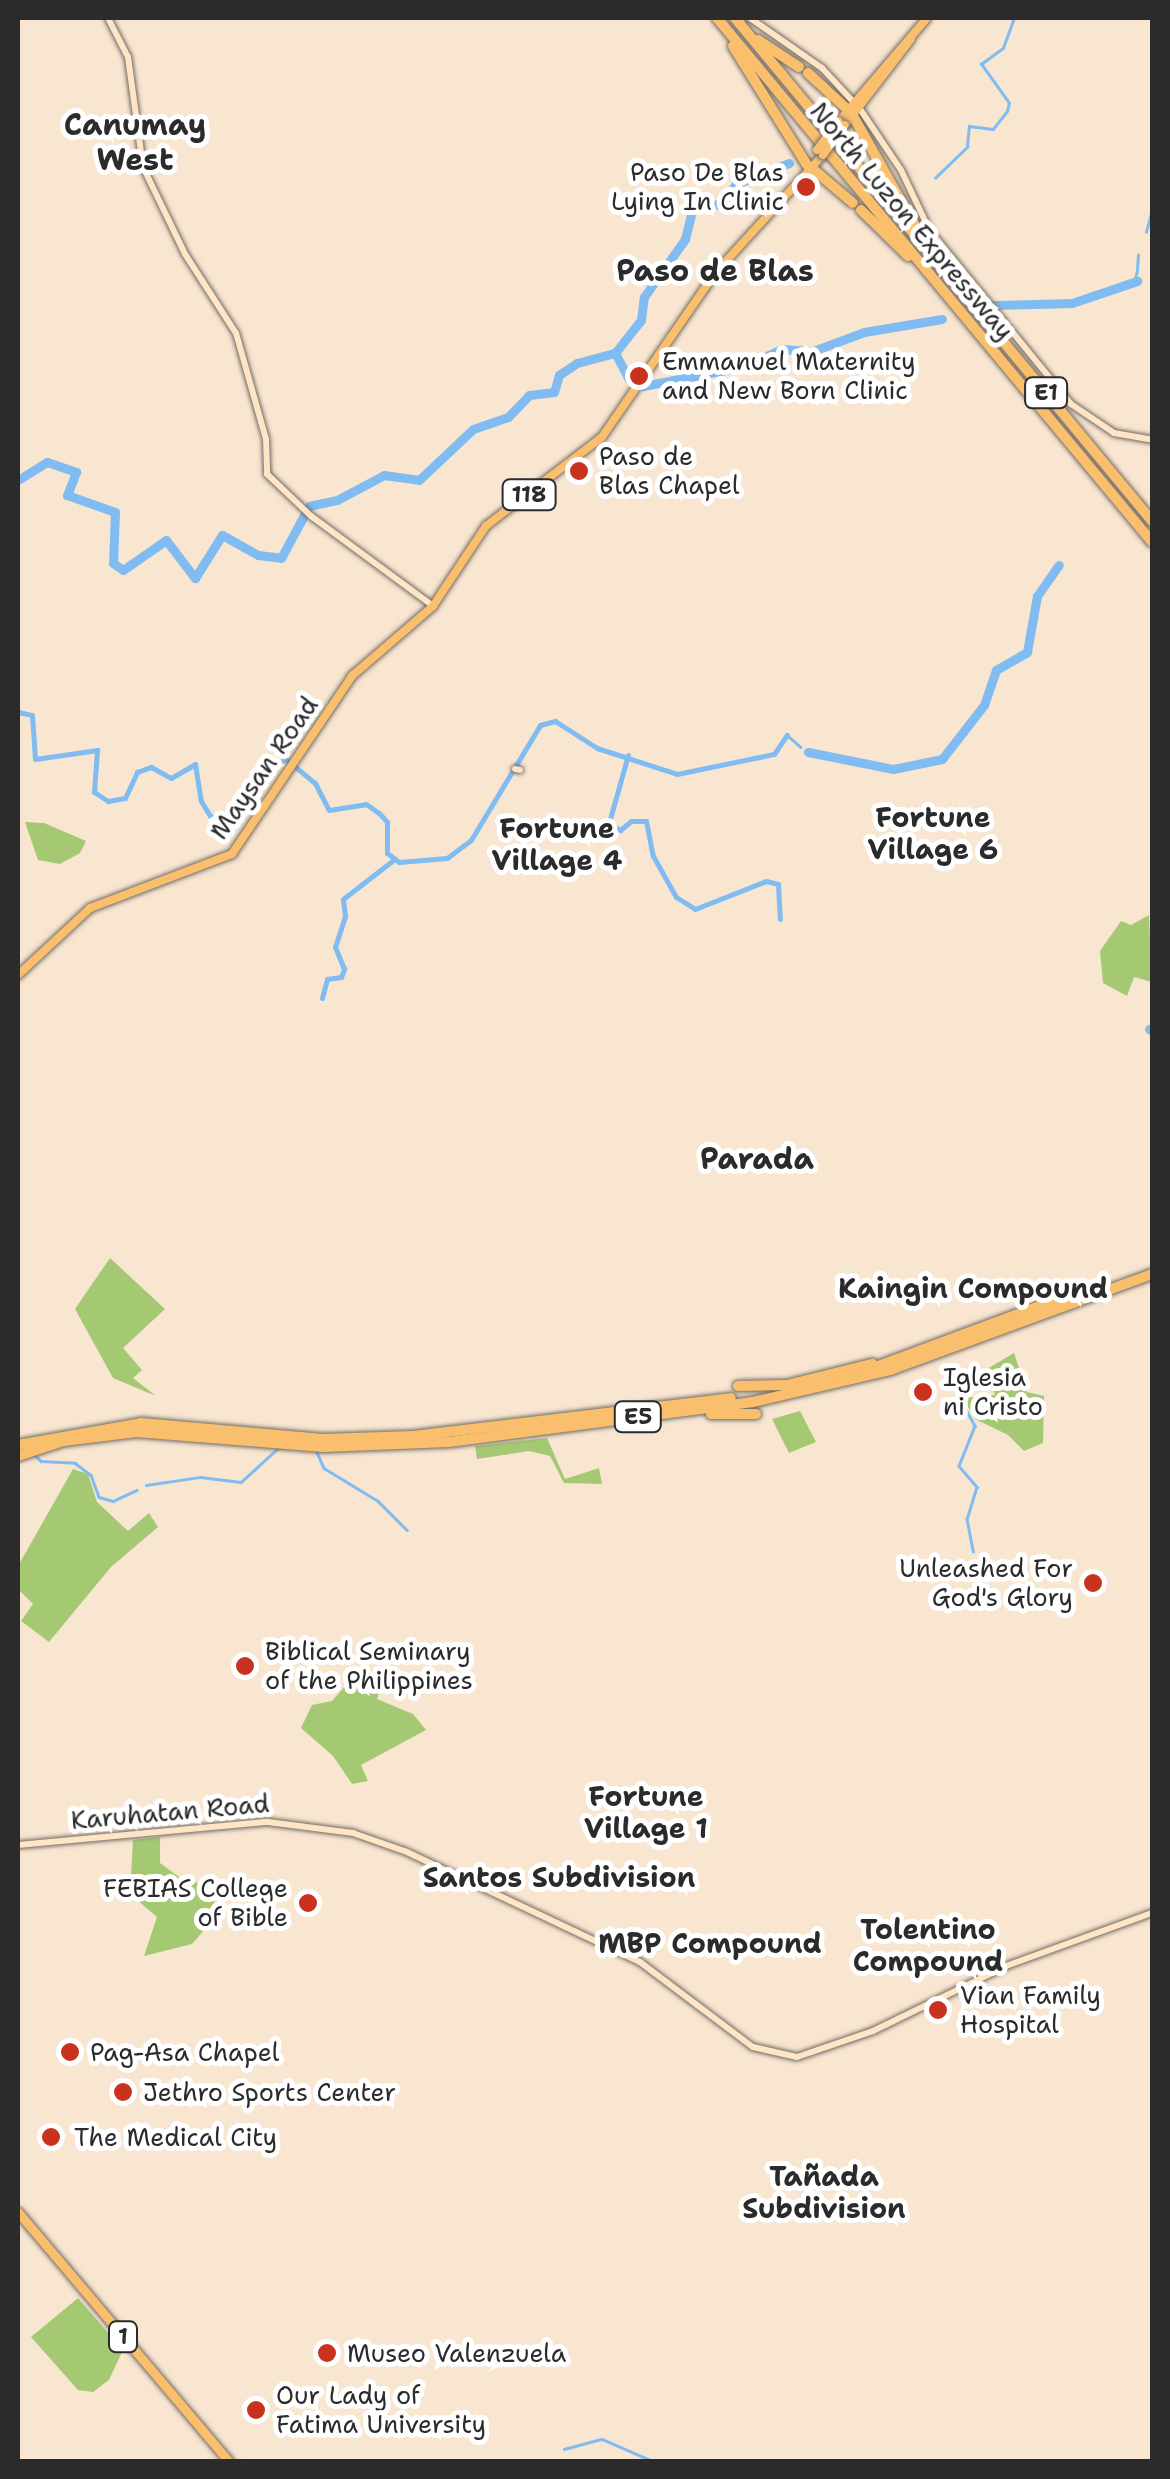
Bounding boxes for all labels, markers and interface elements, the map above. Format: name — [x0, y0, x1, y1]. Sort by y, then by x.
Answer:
street label: North Luzon Expressway — [804, 96, 1020, 346]
district label: Canumay West — [64, 107, 206, 178]
place label: Paso De Blas Lying In Clinic — [611, 158, 784, 217]
marker: Paso De Blas Lying In Clinic — [793, 174, 819, 200]
district label: Paso de Blas — [616, 253, 814, 289]
place label: Emmanuel Maternity and New Born Clinic — [662, 347, 916, 406]
marker: Emmanuel Maternity and New Born Clinic — [626, 363, 652, 389]
road number: E1 — [1024, 376, 1068, 410]
place label: Paso de Blas Chapel — [599, 442, 740, 501]
marker: Paso de Blas Chapel — [568, 460, 590, 482]
road number: 118 — [502, 478, 556, 512]
street label: Maysan Road — [204, 691, 324, 845]
district label: Fortune Village 6 — [868, 800, 998, 866]
district label: Fortune Village 4 — [492, 811, 622, 877]
district label: Parada — [700, 1141, 814, 1177]
district label: Kaingin Compound — [838, 1271, 1108, 1305]
place label: Iglesia ni Cristo — [943, 1363, 1043, 1422]
marker: Iglesia ni Cristo — [912, 1381, 934, 1403]
road number: E5 — [613, 1400, 663, 1434]
place label: Unleashed For God's Glory — [899, 1554, 1073, 1613]
marker: Unleashed For God's Glory — [1082, 1572, 1104, 1594]
place label: Biblical Seminary of the Philippines — [265, 1637, 473, 1696]
marker: Biblical Seminary of the Philippines — [234, 1655, 256, 1677]
district label: Fortune Village 1 — [584, 1779, 708, 1845]
street label: Karuhatan Road — [70, 1788, 270, 1836]
district label: Santos Subdivision — [423, 1860, 695, 1894]
place label: FEBIAS College of Bible — [103, 1874, 288, 1933]
marker: FEBIAS College of Bible — [297, 1892, 319, 1914]
district label: Tolentino Compound — [853, 1912, 1003, 1978]
district label: MBP Compound — [598, 1926, 822, 1960]
place label: Vian Family Hospital — [960, 1981, 1101, 2040]
marker: Vian Family Hospital — [925, 1997, 951, 2023]
place label: Pag-Asa Chapel — [90, 2037, 279, 2067]
marker: Pag-Asa Chapel — [59, 2041, 81, 2063]
place label: Jethro Sports Center — [143, 2077, 396, 2107]
marker: Jethro Sports Center — [112, 2081, 134, 2103]
place label: The Medical City — [74, 2122, 277, 2152]
marker: The Medical City — [38, 2124, 64, 2150]
district label: Tañada Subdivision — [742, 2159, 906, 2225]
road number: 1 — [106, 2320, 140, 2354]
place label: Museo Valenzuela — [347, 2338, 566, 2368]
marker: Museo Valenzuela — [316, 2342, 338, 2364]
place label: Our Lady of Fatima University — [276, 2381, 486, 2440]
marker: Our Lady of Fatima University — [245, 2399, 267, 2421]

